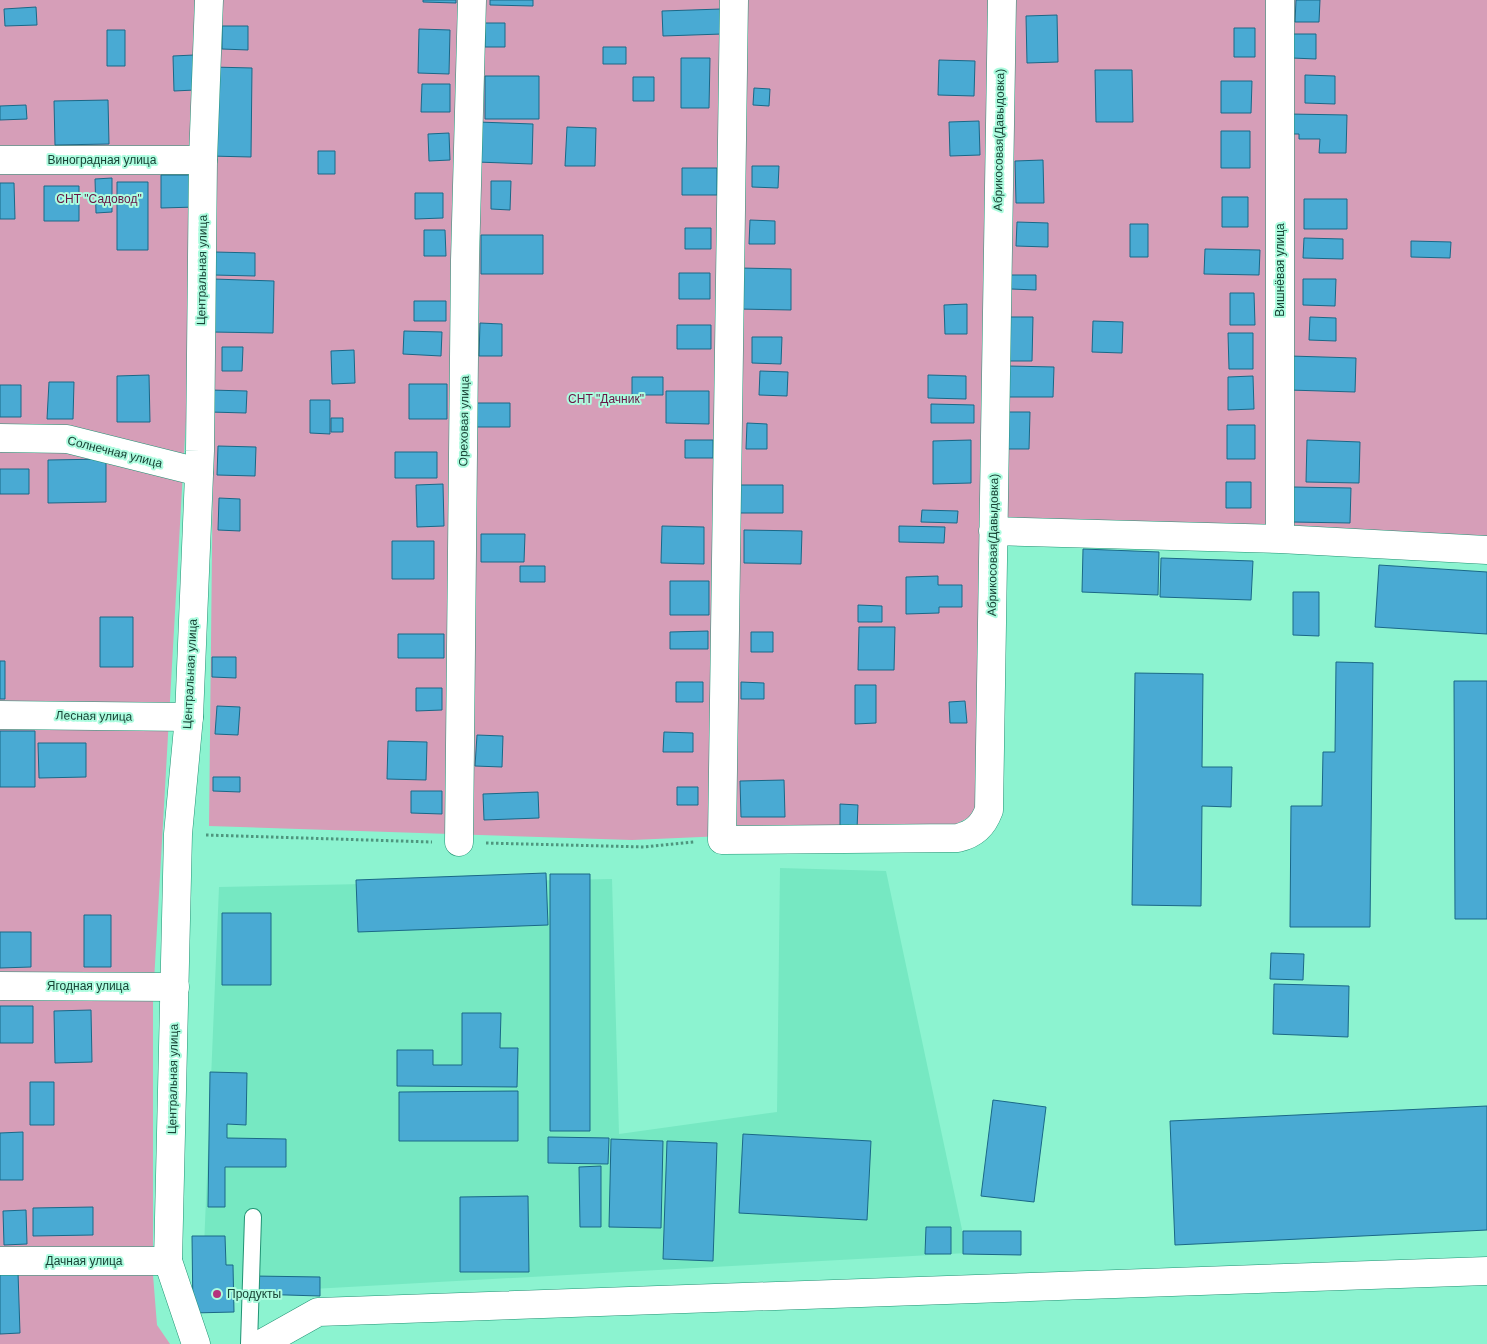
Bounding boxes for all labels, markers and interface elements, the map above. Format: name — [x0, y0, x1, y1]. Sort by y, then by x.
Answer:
street label: Абрикосовая(Давыдовка) — [991, 69, 1007, 211]
street label: Виноградная улица — [48, 153, 157, 167]
park label: СНТ "Садовод" — [56, 192, 142, 206]
street label: Центральная улица — [194, 214, 210, 325]
street label: Вишнёвая улица — [1273, 223, 1287, 317]
street label: Ореховая улица — [456, 375, 472, 466]
park label: СНТ "Дачник" — [568, 392, 644, 406]
street label: Солнечная улица — [66, 433, 164, 471]
street label: Абрикосовая(Давыдовка) — [985, 474, 1001, 616]
street label: Центральная улица — [180, 618, 200, 729]
street label: Лесная улица — [56, 708, 133, 724]
street label: Ягодная улица — [47, 979, 129, 993]
street label: Центральная улица — [165, 1023, 181, 1134]
street label: Дачная улица — [46, 1254, 123, 1268]
place label: Продукты — [227, 1287, 281, 1301]
marker: Продукты — [211, 1288, 223, 1300]

